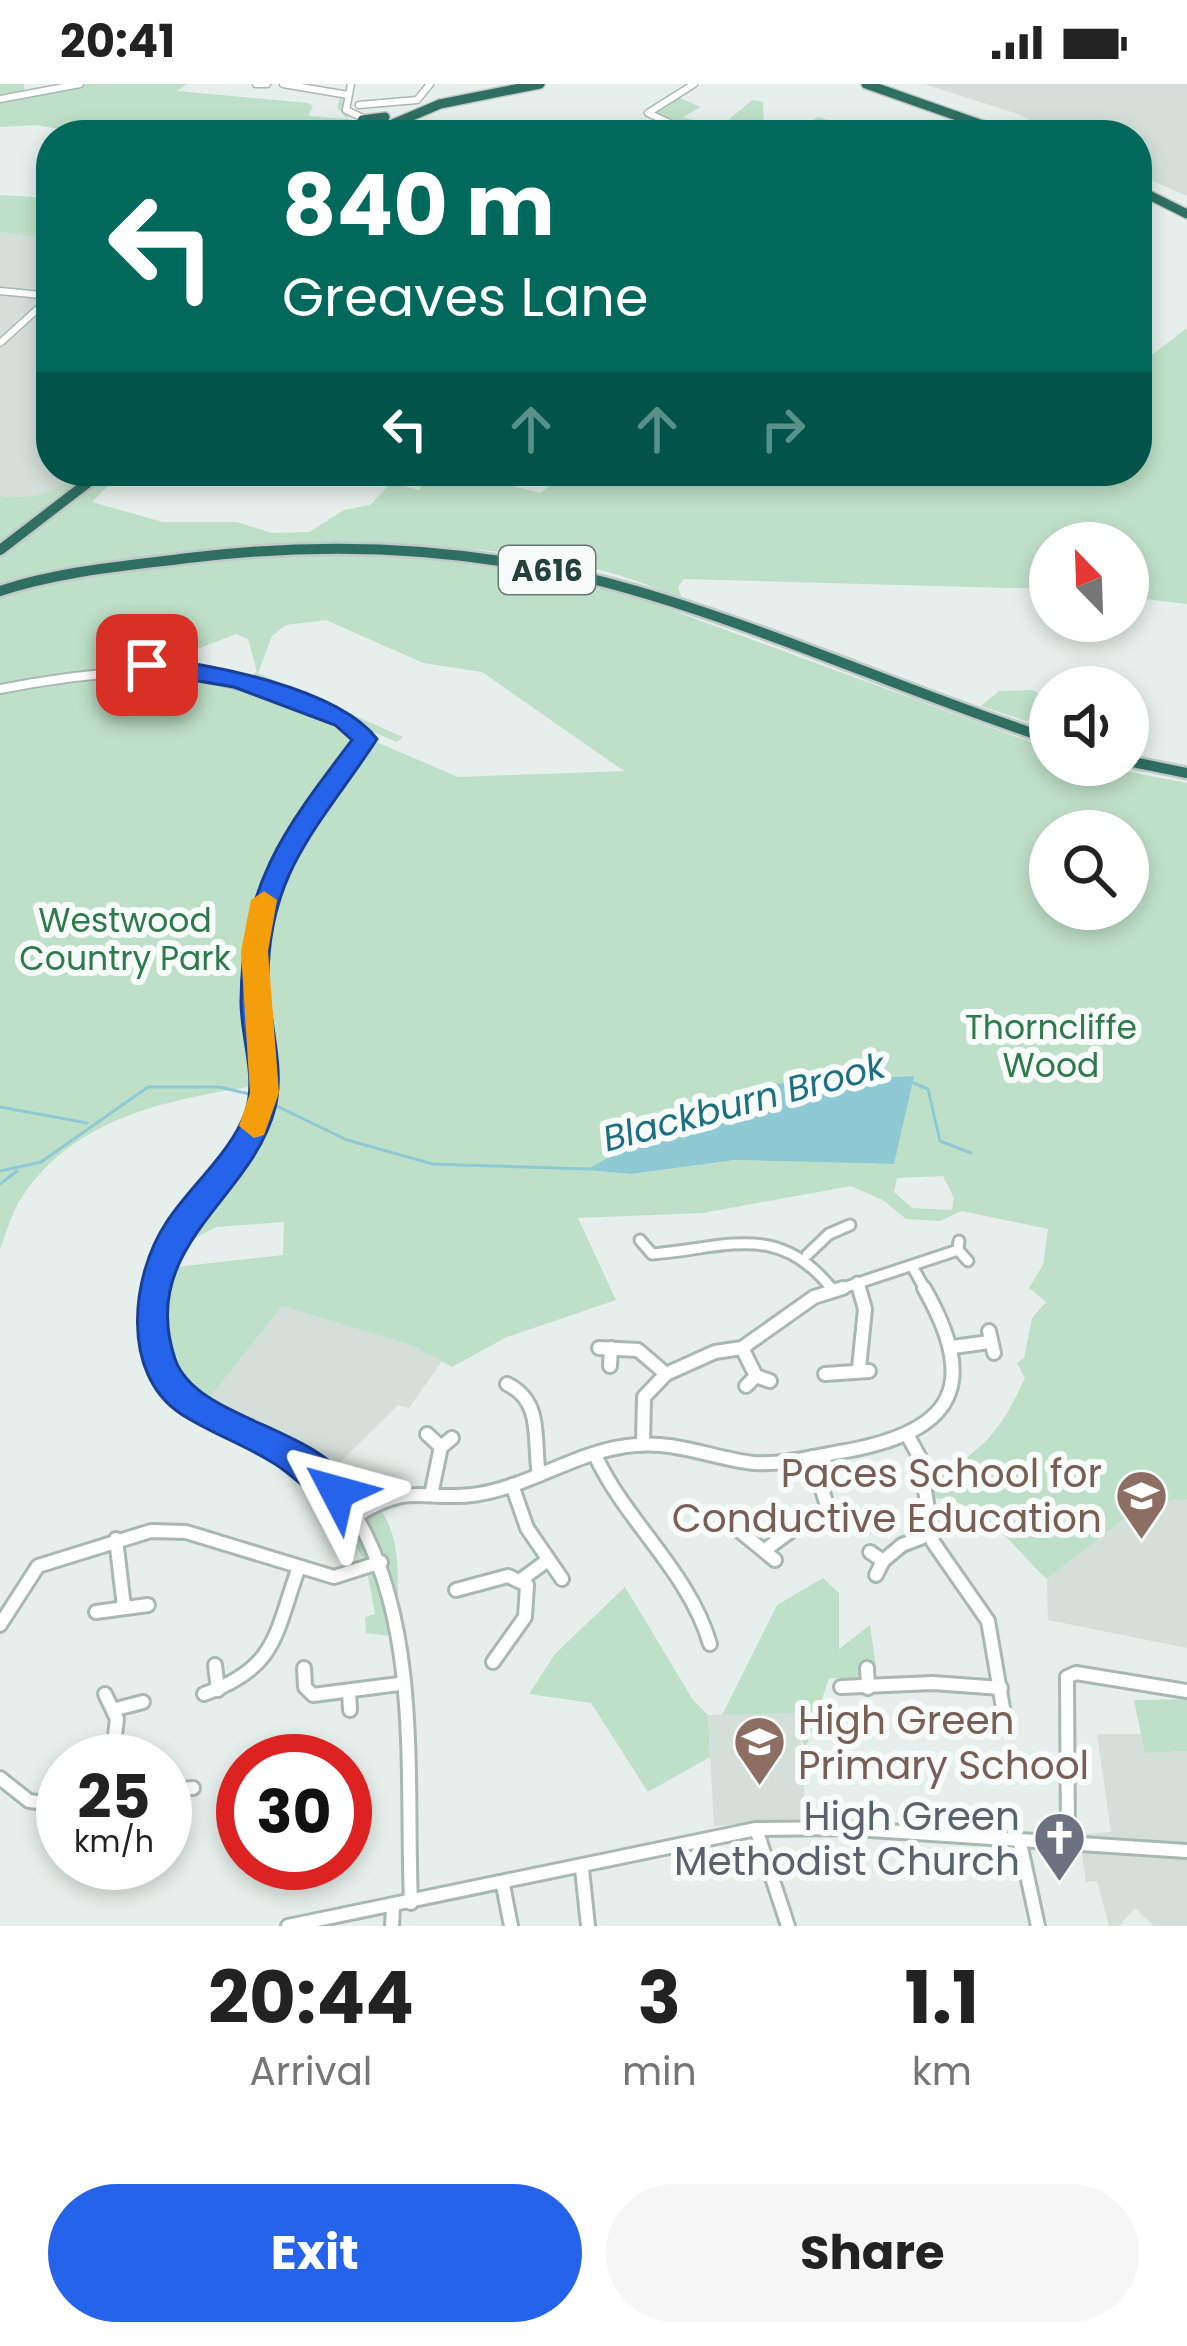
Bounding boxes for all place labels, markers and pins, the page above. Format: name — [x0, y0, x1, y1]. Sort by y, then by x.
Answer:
pin — [96, 614, 198, 716]
place label: Paces School for Conductive Education — [672, 1446, 1102, 1546]
school or university icon: Paces School for Conductive Education — [1113, 1467, 1169, 1541]
place label: High Green Primary School — [798, 1693, 1089, 1793]
school or university icon: High Green Primary School — [731, 1714, 787, 1788]
place label: High Green Methodist Church — [674, 1789, 1020, 1889]
church icon: High Green Methodist Church — [1031, 1810, 1087, 1884]

